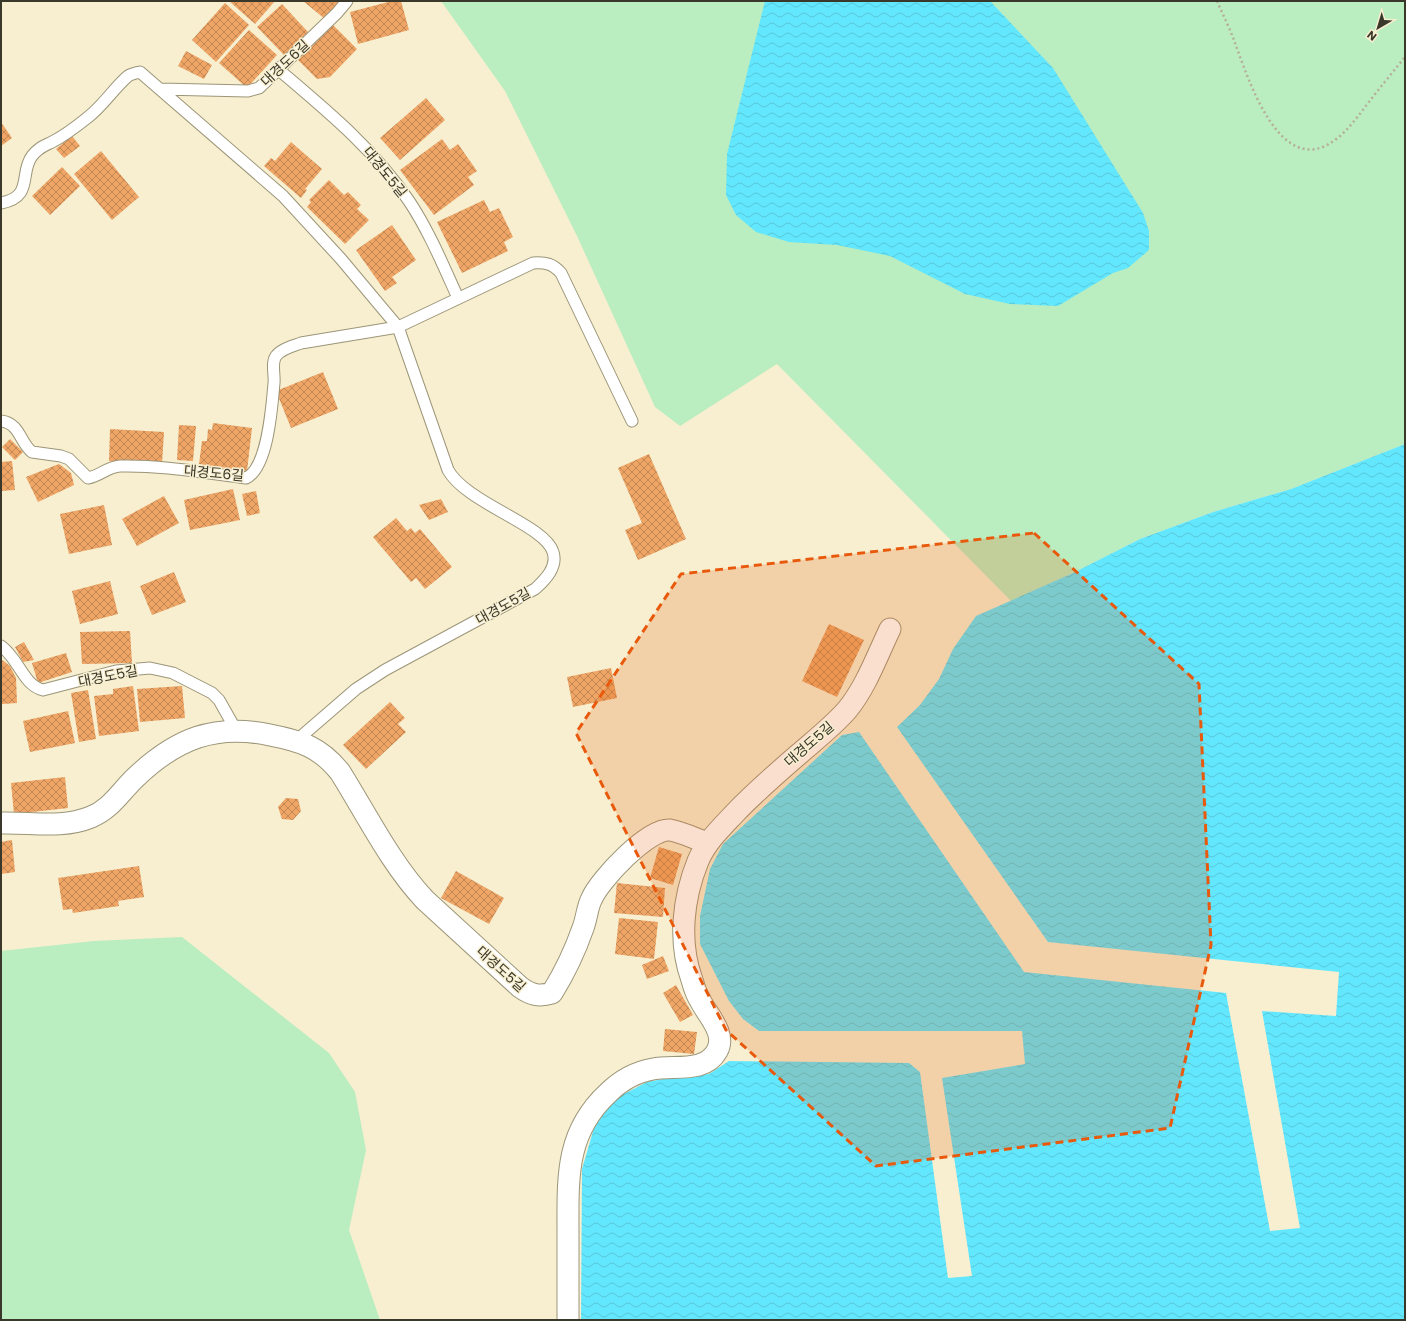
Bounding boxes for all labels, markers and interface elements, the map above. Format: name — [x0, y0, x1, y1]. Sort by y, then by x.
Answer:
north arrow — [1358, 8, 1398, 48]
text: N — [1364, 27, 1380, 45]
street label: 대경도6길 — [256, 35, 314, 91]
street label: 대경도5길 — [358, 142, 412, 202]
street label: 대경도6길 — [183, 460, 245, 486]
street label: 대경도5길 — [472, 583, 534, 629]
street label: 대경도5길 — [76, 660, 140, 692]
street label: 대경도5길 — [780, 717, 838, 771]
street label: 대경도5길 — [472, 941, 530, 997]

